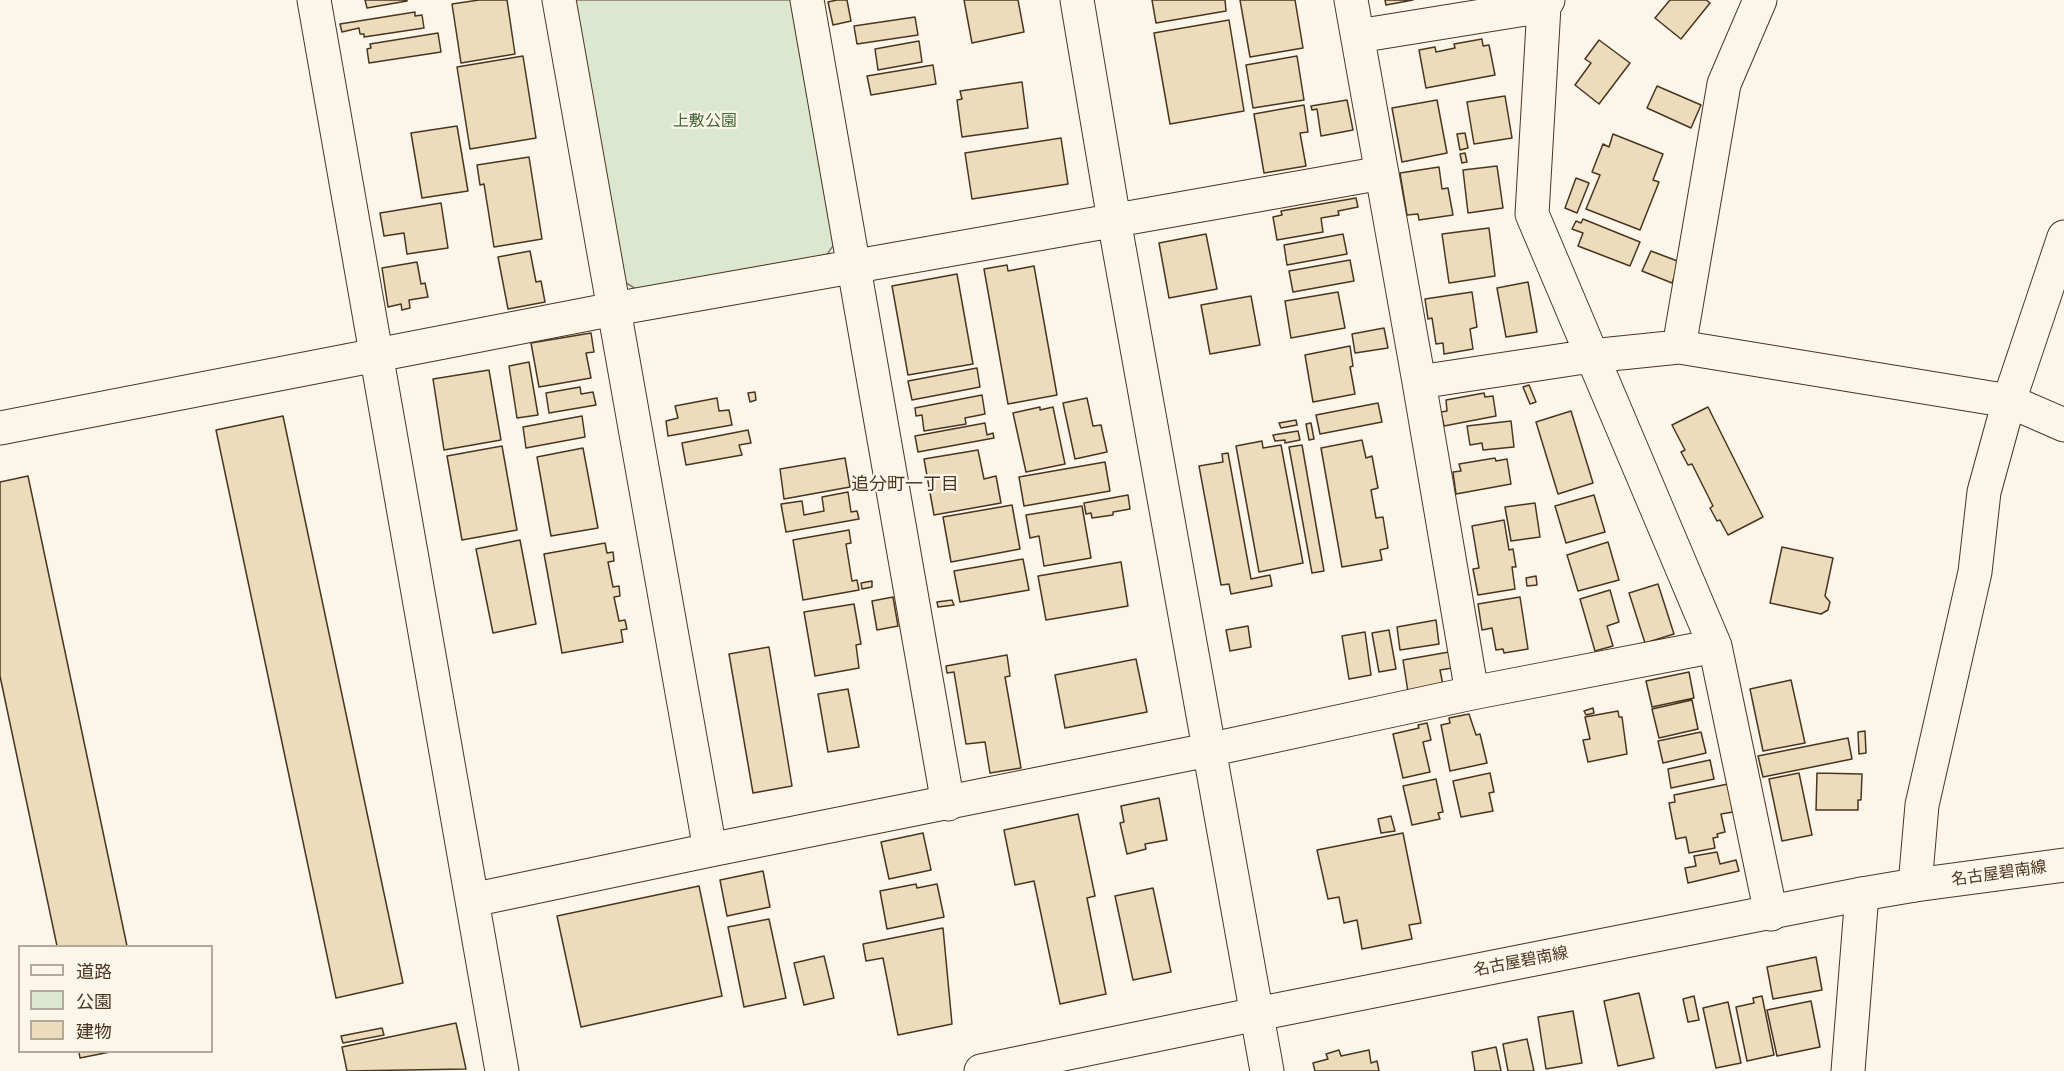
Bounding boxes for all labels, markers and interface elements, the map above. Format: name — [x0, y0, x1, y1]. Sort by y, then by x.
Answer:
park label: 上敷公園 — [673, 112, 737, 132]
district label: 追分町一丁目 — [851, 474, 959, 496]
street label: 名古屋碧南線 — [1950, 858, 2048, 890]
street label: 名古屋碧南線 — [1472, 943, 1570, 981]
legend — [18, 945, 213, 1053]
text: 道路 — [76, 960, 112, 983]
text: 公園 — [76, 990, 112, 1013]
text: 建物 — [76, 1020, 112, 1043]

